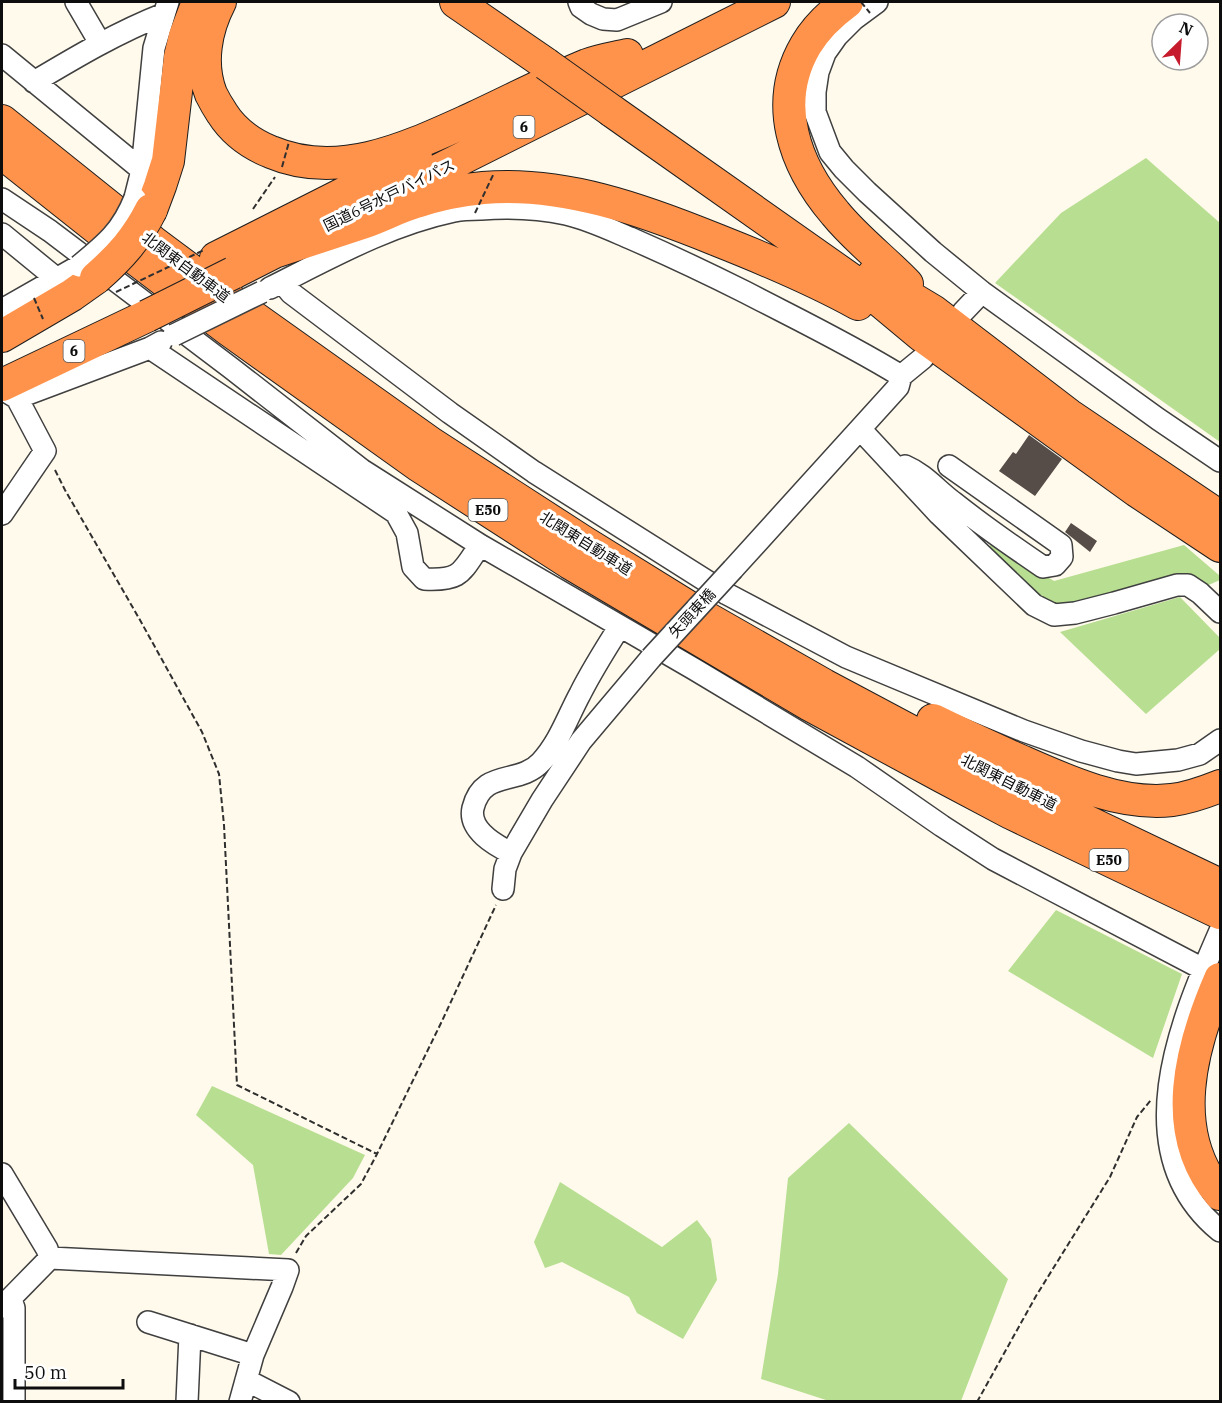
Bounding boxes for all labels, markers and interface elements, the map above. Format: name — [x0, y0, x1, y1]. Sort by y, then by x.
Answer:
north arrow — [1150, 12, 1210, 72]
text: N — [1176, 17, 1196, 40]
road number: 6 — [514, 116, 534, 138]
street label: 国道6号水戸バイパス — [320, 155, 458, 235]
street label: 北関東自動車道 — [138, 228, 234, 306]
road number: 6 — [64, 340, 84, 362]
road number: E50 — [468, 499, 508, 521]
street label: 北関東自動車道 — [536, 507, 636, 579]
street label: 矢頭東橋 — [665, 585, 719, 641]
street label: 北関東自動車道 — [958, 750, 1060, 814]
road number: E50 — [1090, 849, 1128, 871]
scale bar — [15, 1352, 123, 1390]
text: 50 m — [24, 1361, 67, 1384]

